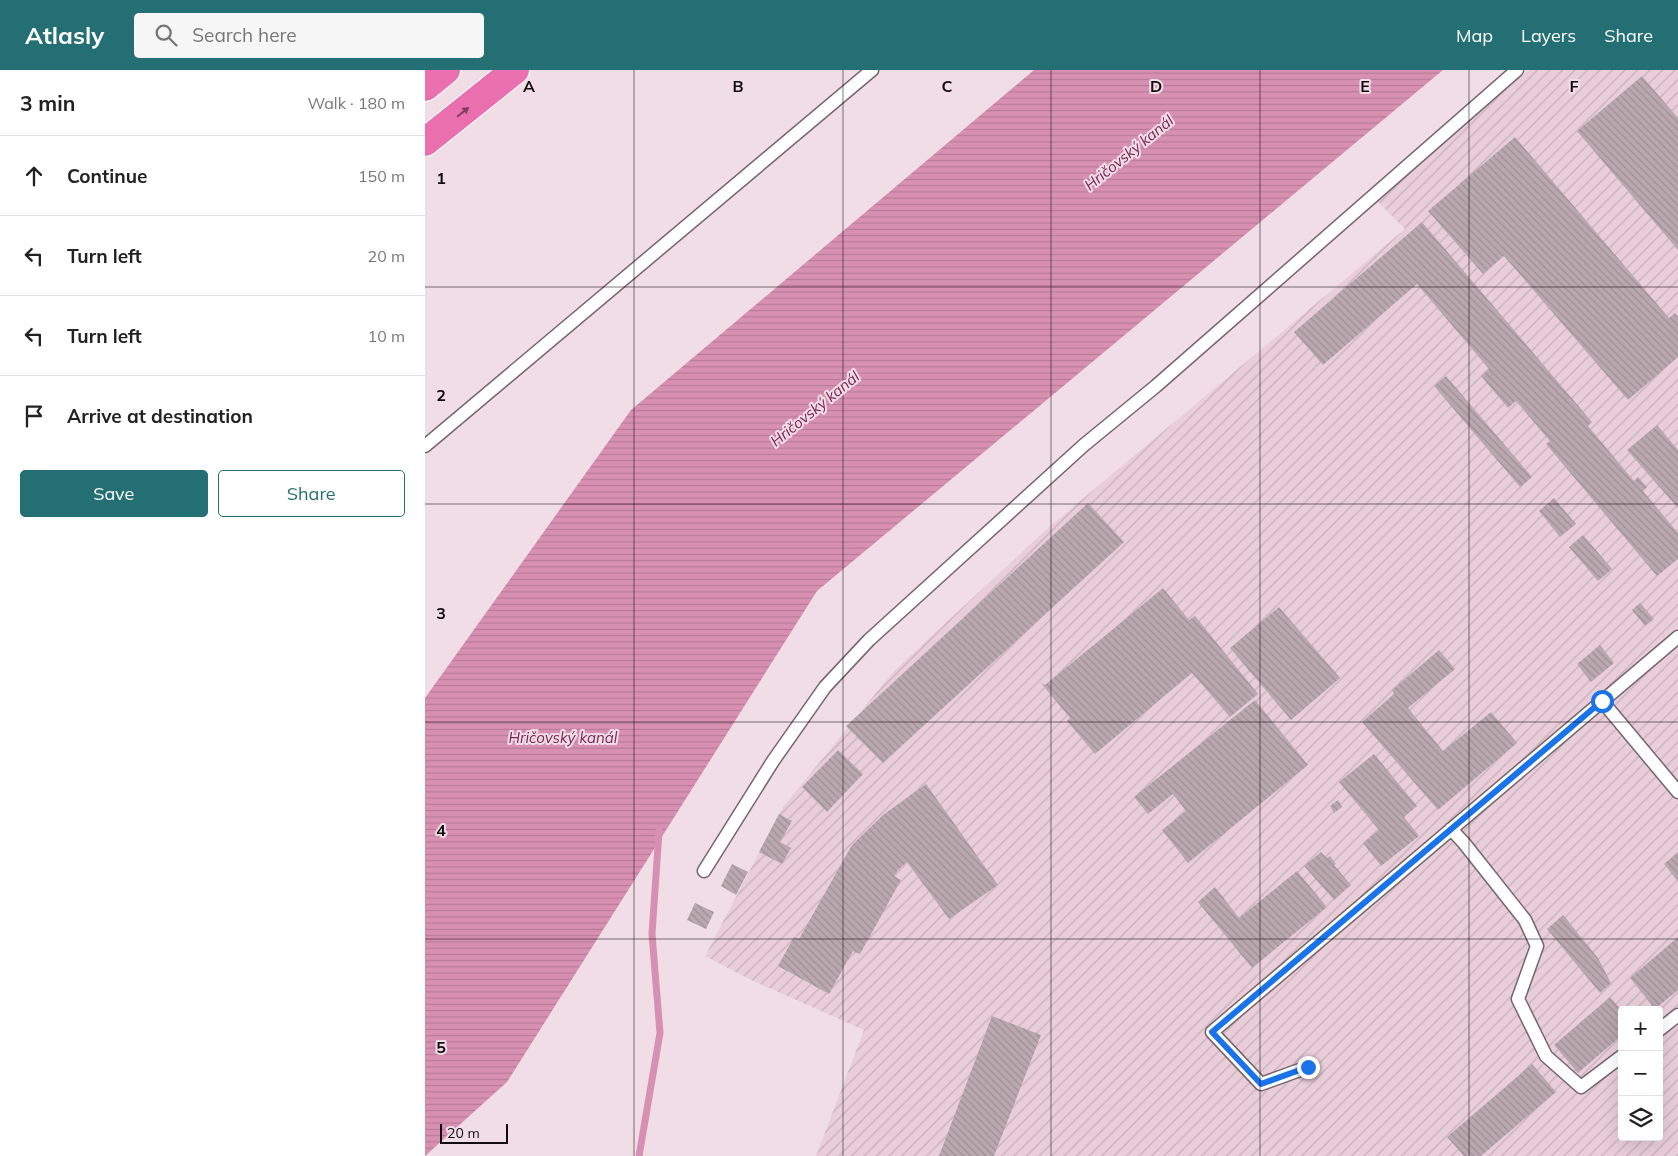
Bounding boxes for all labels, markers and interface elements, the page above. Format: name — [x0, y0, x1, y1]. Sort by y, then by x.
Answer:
search box — [134, 13, 484, 58]
text: Atlasly — [25, 20, 104, 50]
icon: search — [152, 21, 180, 49]
text: Search here — [192, 23, 297, 47]
text: Map — [1456, 24, 1493, 47]
text: Layers — [1521, 24, 1576, 47]
text: Share — [1604, 24, 1653, 47]
text: A — [523, 76, 535, 96]
text: B — [732, 76, 744, 96]
text: C — [942, 76, 953, 96]
text: D — [1150, 76, 1162, 96]
text: E — [1360, 76, 1370, 96]
text: F — [1569, 76, 1579, 96]
text: 3 min — [20, 90, 75, 116]
text: Walk · 180 m — [307, 93, 405, 113]
one-way arrow — [456, 106, 469, 117]
water label: Hričovský kanál — [1080, 111, 1177, 194]
icon: ahead — [20, 162, 48, 190]
text: Continue — [67, 164, 147, 188]
text: 150 m — [358, 166, 405, 186]
text: 1 — [436, 168, 446, 188]
icon: left — [20, 242, 48, 270]
text: Turn left — [67, 244, 142, 268]
text: 20 m — [368, 246, 405, 266]
icon: left — [20, 322, 48, 350]
text: Turn left — [67, 324, 142, 348]
text: 10 m — [368, 326, 405, 346]
water label: Hričovský kanál — [766, 367, 863, 450]
text: 2 — [436, 385, 446, 405]
icon: arrive — [20, 402, 48, 430]
text: Arrive at destination — [67, 404, 253, 428]
button: Save — [20, 470, 208, 517]
button: Share — [218, 470, 405, 517]
text: 3 — [436, 603, 446, 623]
route start — [1591, 690, 1614, 713]
water label: Hričovský kanál — [509, 728, 618, 747]
text: 4 — [436, 820, 446, 840]
map controls — [1618, 1006, 1663, 1141]
button: + — [1618, 1006, 1663, 1051]
text: 5 — [436, 1037, 446, 1057]
button: − — [1618, 1051, 1663, 1096]
route end — [1297, 1056, 1320, 1079]
button: layers — [1618, 1096, 1663, 1141]
scale bar — [440, 1121, 507, 1144]
text: 20 m — [447, 1124, 480, 1142]

